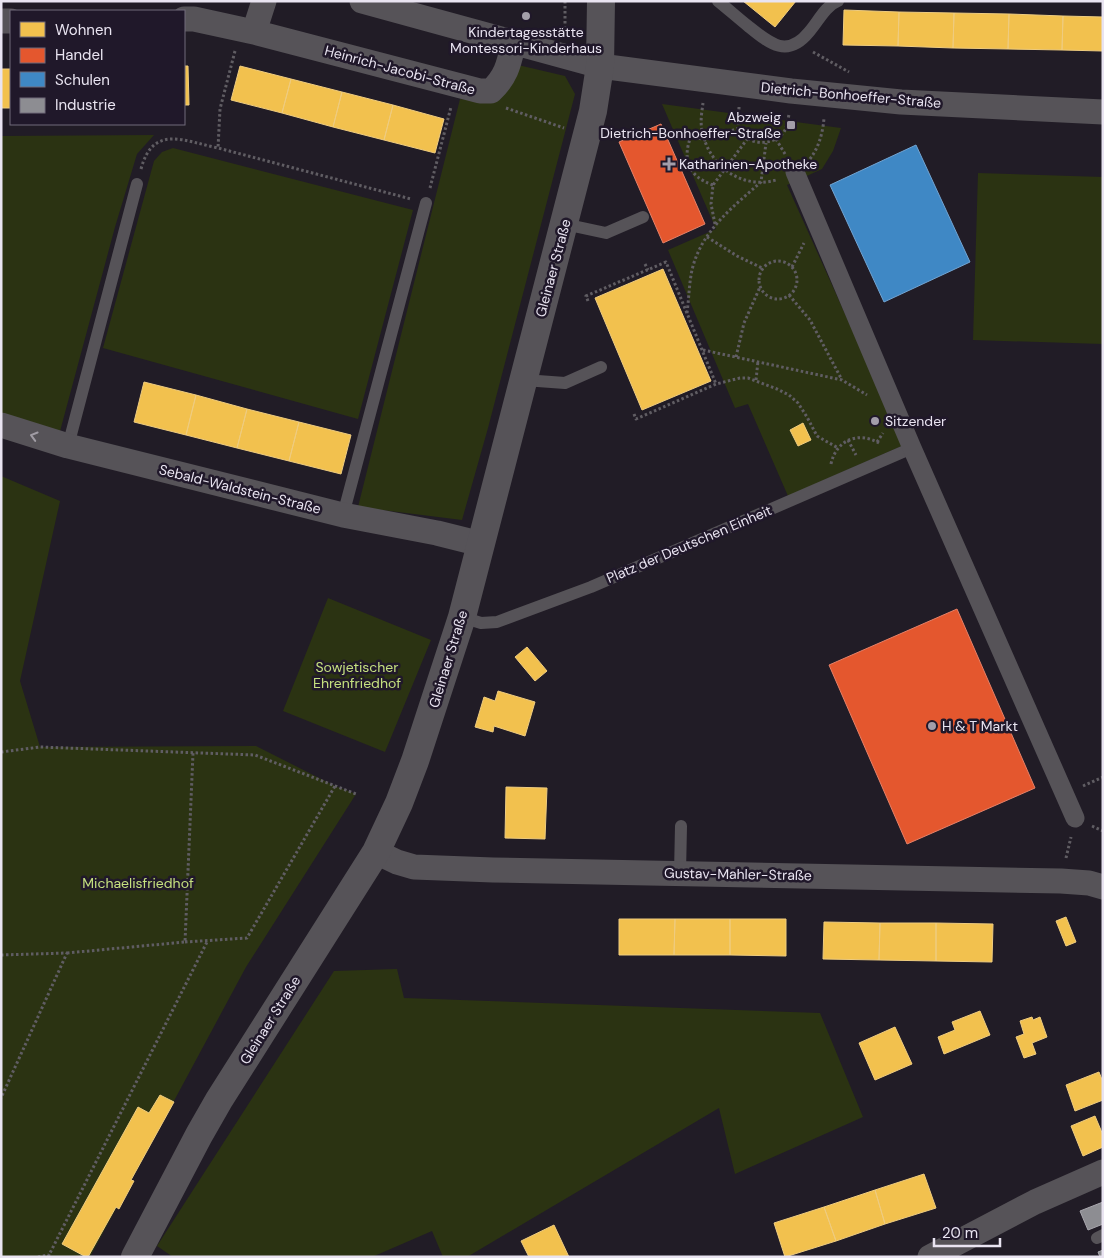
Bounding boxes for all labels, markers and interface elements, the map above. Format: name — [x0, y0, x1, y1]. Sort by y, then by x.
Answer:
legend — [10, 10, 185, 125]
marker: Kindertagesstätte Montessori-Kinderhaus — [520, 10, 532, 22]
text: Wohnen — [55, 20, 112, 40]
place label: Kindertagesstätte Montessori-Kinderhaus — [450, 23, 602, 57]
street label: Heinrich-Jacobi-Straße — [323, 41, 477, 99]
text: Handel — [55, 45, 103, 65]
text: Schulen — [55, 70, 110, 90]
street label: Dietrich-Bonhoeffer-Straße — [760, 78, 942, 112]
text: Industrie — [55, 95, 116, 115]
place label: Abzweig Dietrich-Bonhoeffer-Straße — [600, 108, 781, 142]
marker: Abzweig Dietrich-Bonhoeffer-Straße — [785, 119, 797, 131]
place label: Katharinen-Apotheke — [679, 155, 817, 173]
marker: Katharinen-Apotheke — [663, 158, 675, 170]
street label: Gleinaer Straße — [531, 217, 575, 319]
place label: Sitzender — [885, 412, 946, 430]
marker: Sitzender — [869, 415, 881, 427]
one-way arrow — [31, 432, 39, 442]
street label: Sebald-Waldstein-Straße — [157, 460, 323, 518]
street label: Platz der Deutschen Einheit — [604, 501, 774, 587]
street label: Gleinaer Straße — [425, 608, 471, 710]
park label: Sowjetischer Ehrenfriedhof — [313, 658, 401, 692]
place label: H & T Markt — [942, 717, 1018, 735]
marker: H & T Markt — [926, 720, 938, 732]
street label: Gustav-Mahler-Straße — [664, 864, 812, 884]
park label: Michaelisfriedhof — [82, 874, 194, 892]
street label: Gleinaer Straße — [236, 972, 304, 1068]
scale bar — [934, 1216, 1000, 1248]
text: 20 m — [942, 1223, 978, 1243]

